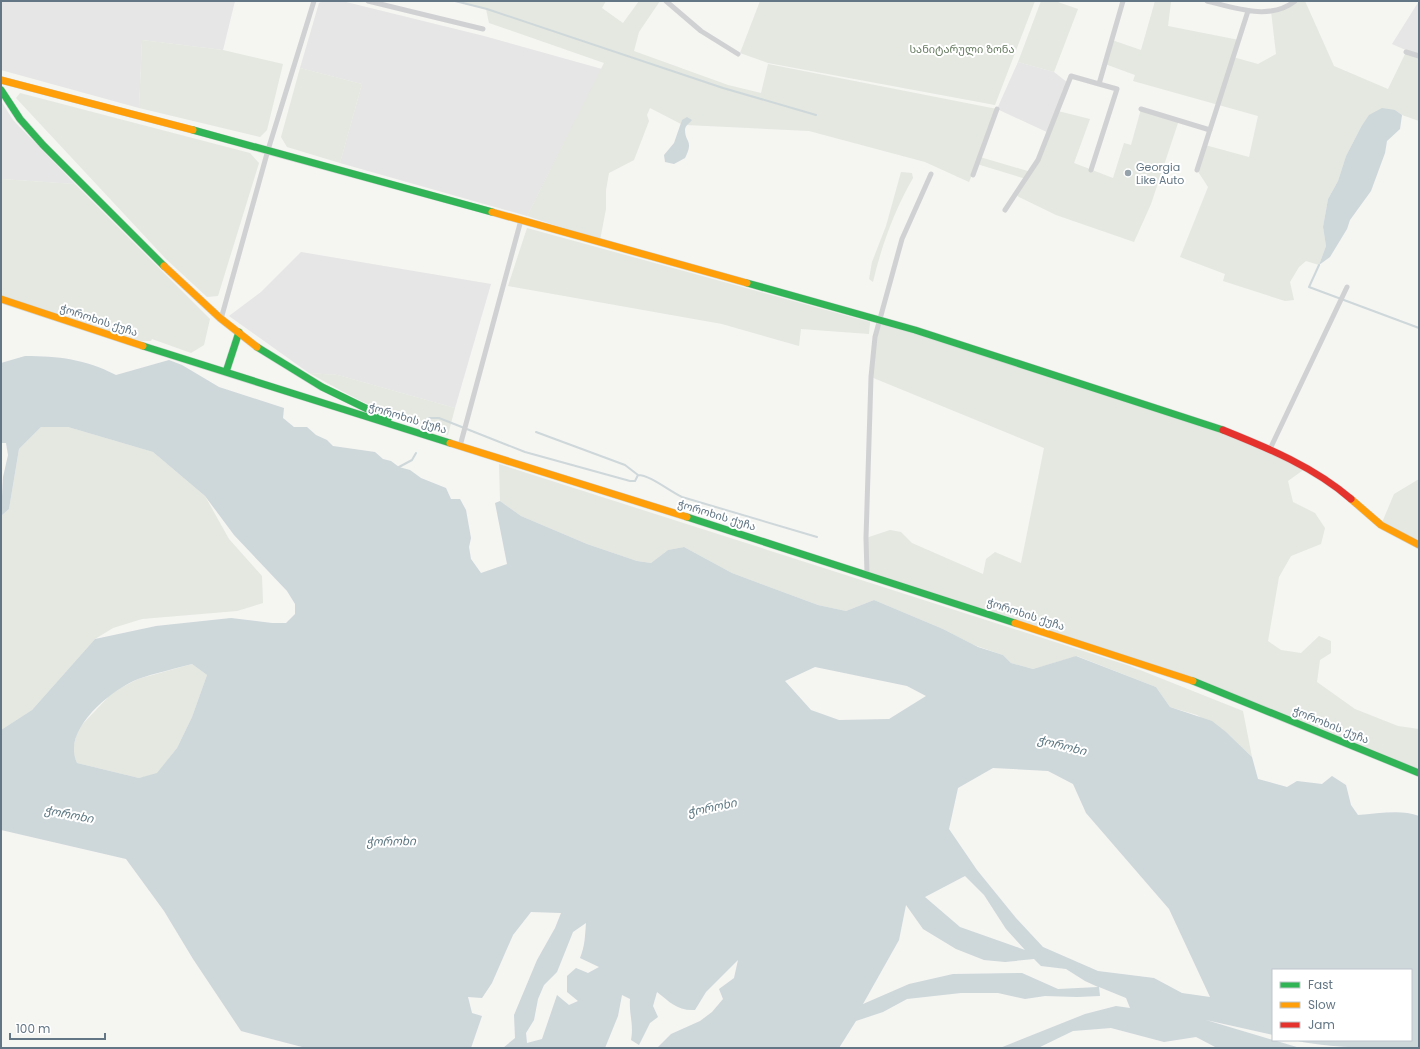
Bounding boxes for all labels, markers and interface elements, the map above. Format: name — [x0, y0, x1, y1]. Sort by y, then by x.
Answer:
park label: სანიტარული ზონა — [909, 41, 1015, 57]
place label: Georgia Like Auto — [1136, 159, 1184, 188]
marker: Georgia Like Auto — [1123, 168, 1133, 178]
street label: ჭოროხის ქუჩა — [58, 300, 140, 340]
street label: ჭოროხის ქუჩა — [367, 399, 449, 437]
street label: ჭოროხის ქუჩა — [676, 496, 758, 534]
street label: ჭოროხის ქუჩა — [985, 594, 1067, 634]
street label: ჭოროხის ქუჩა — [1290, 702, 1372, 748]
water label: ჭოროხი — [1036, 731, 1089, 760]
water label: ჭოროხი — [686, 793, 739, 820]
water label: ჭოროხი — [43, 801, 96, 827]
water label: ჭოროხი — [366, 832, 417, 850]
legend — [1272, 969, 1412, 1041]
text: Fast — [1308, 976, 1333, 993]
text: Slow — [1308, 996, 1336, 1013]
scale bar — [10, 1015, 105, 1041]
text: Jam — [1308, 1016, 1335, 1033]
text: 100 m — [16, 1020, 50, 1037]

